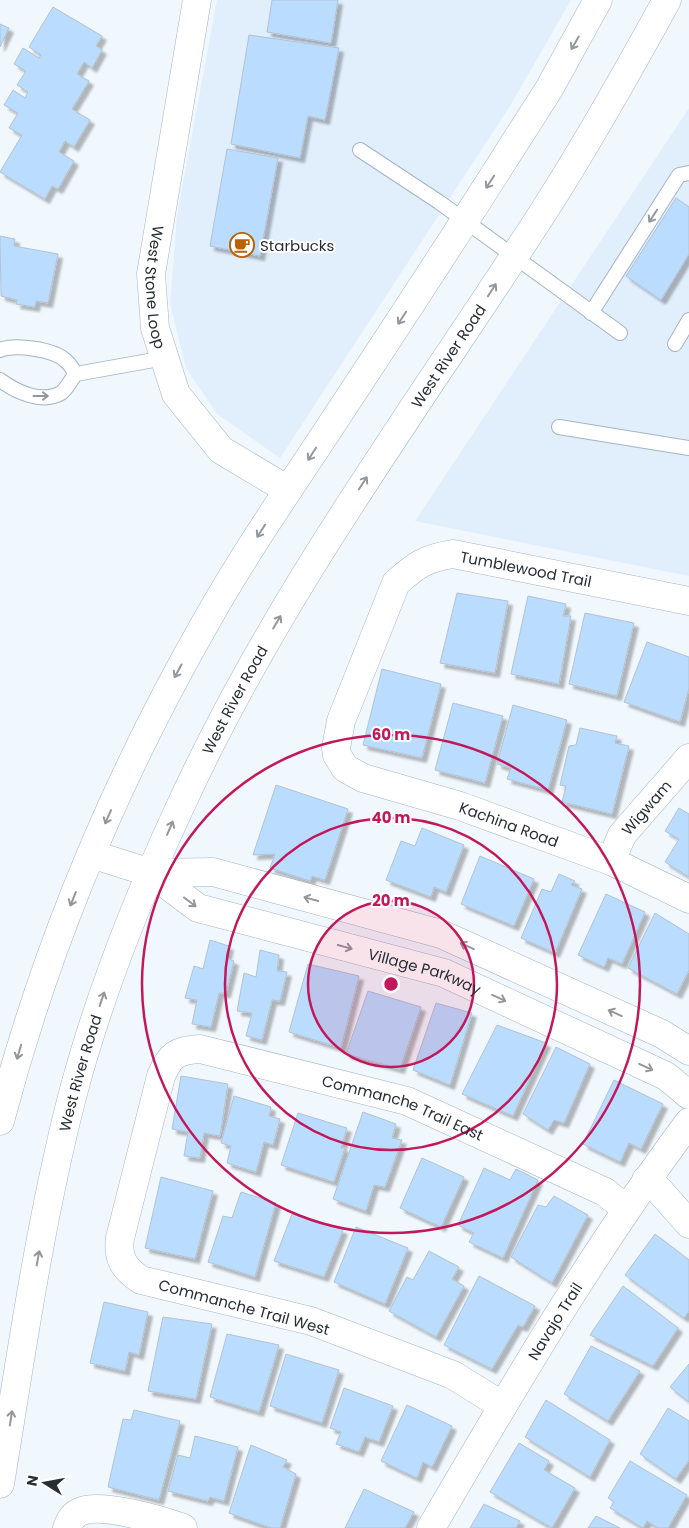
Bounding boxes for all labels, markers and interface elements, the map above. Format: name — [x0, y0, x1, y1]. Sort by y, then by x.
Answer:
one-way arrow — [569, 35, 579, 49]
one-way arrow — [485, 174, 495, 188]
one-way arrow — [648, 209, 658, 223]
street label: West Stone Loop — [140, 224, 171, 351]
cafe icon: Starbucks — [229, 232, 255, 258]
place label: Starbucks — [260, 235, 335, 256]
one-way arrow — [486, 283, 497, 297]
street label: West River Road — [406, 300, 490, 412]
one-way arrow — [396, 310, 406, 324]
one-way arrow — [32, 391, 49, 401]
one-way arrow — [307, 446, 317, 460]
one-way arrow — [358, 477, 368, 491]
one-way arrow — [256, 524, 267, 538]
street label: Tumblewood Trail — [459, 546, 593, 592]
one-way arrow — [273, 615, 283, 629]
street label: West River Road — [197, 641, 272, 757]
one-way arrow — [173, 663, 183, 678]
text: 60 m — [372, 724, 410, 745]
street label: Wigwam — [616, 775, 676, 839]
street label: Kachina Road — [456, 796, 562, 852]
text: 40 m — [371, 807, 411, 828]
one-way arrow — [102, 809, 112, 824]
one-way arrow — [166, 821, 176, 836]
text: 20 m — [372, 890, 410, 911]
one-way arrow — [68, 891, 77, 906]
one-way arrow — [304, 893, 320, 903]
one-way arrow — [183, 896, 196, 907]
one-way arrow — [459, 940, 474, 950]
one-way arrow — [337, 942, 353, 952]
street label: Village Parkway — [366, 943, 485, 1000]
centre of rings — [382, 975, 400, 993]
one-way arrow — [98, 991, 107, 1007]
one-way arrow — [491, 994, 506, 1004]
one-way arrow — [608, 1007, 623, 1017]
street label: West River Road — [53, 1012, 106, 1133]
one-way arrow — [14, 1044, 23, 1060]
one-way arrow — [638, 1063, 653, 1072]
street label: Commanche Trail East — [320, 1070, 487, 1145]
one-way arrow — [34, 1251, 44, 1267]
street label: Commanche Trail West — [156, 1274, 332, 1340]
street label: Navajo Trail — [522, 1278, 587, 1364]
one-way arrow — [6, 1411, 16, 1427]
north arrow — [20, 1458, 70, 1508]
text: N — [21, 1473, 43, 1488]

